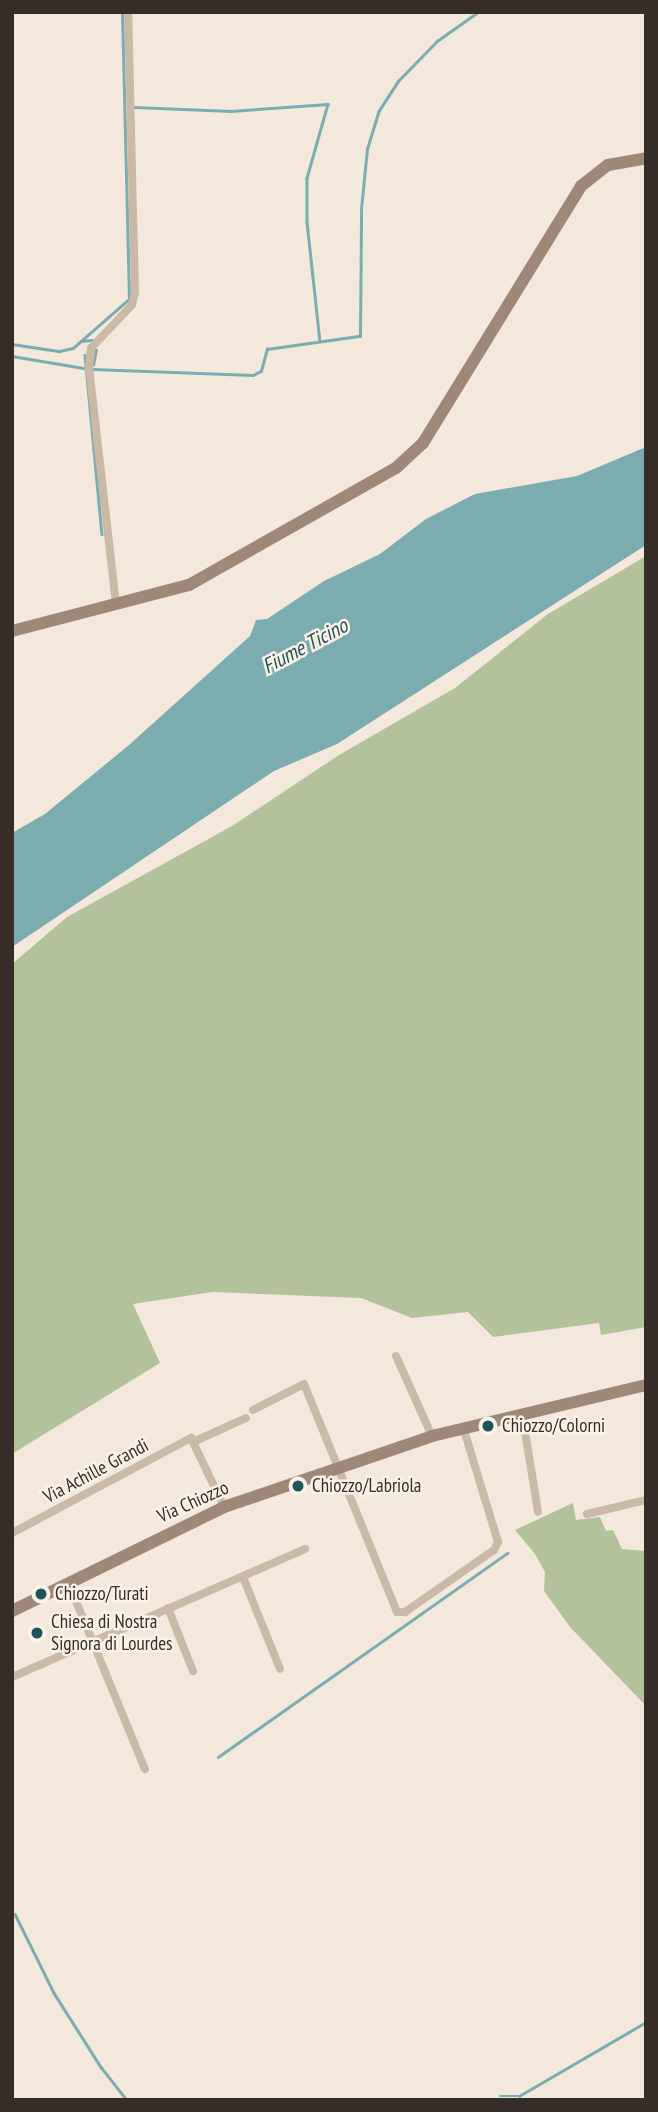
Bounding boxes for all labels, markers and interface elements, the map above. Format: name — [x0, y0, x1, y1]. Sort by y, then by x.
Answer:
water label: Fiume Ticino — [258, 613, 352, 679]
place label: Chiozzo/Colorni — [502, 1415, 605, 1437]
marker: Chiozzo/Colorni — [480, 1418, 496, 1434]
street label: Via Achille Grandi — [39, 1434, 153, 1508]
place label: Chiozzo/Labriola — [312, 1475, 421, 1497]
street label: Via Chiozzo — [154, 1476, 232, 1528]
marker: Chiozzo/Labriola — [290, 1478, 306, 1494]
place label: Chiozzo/Turati — [55, 1583, 149, 1605]
marker: Chiozzo/Turati — [33, 1586, 49, 1602]
place label: Chiesa di Nostra Signora di Lourdes — [51, 1611, 172, 1655]
marker: Chiesa di Nostra Signora di Lourdes — [29, 1625, 45, 1641]

